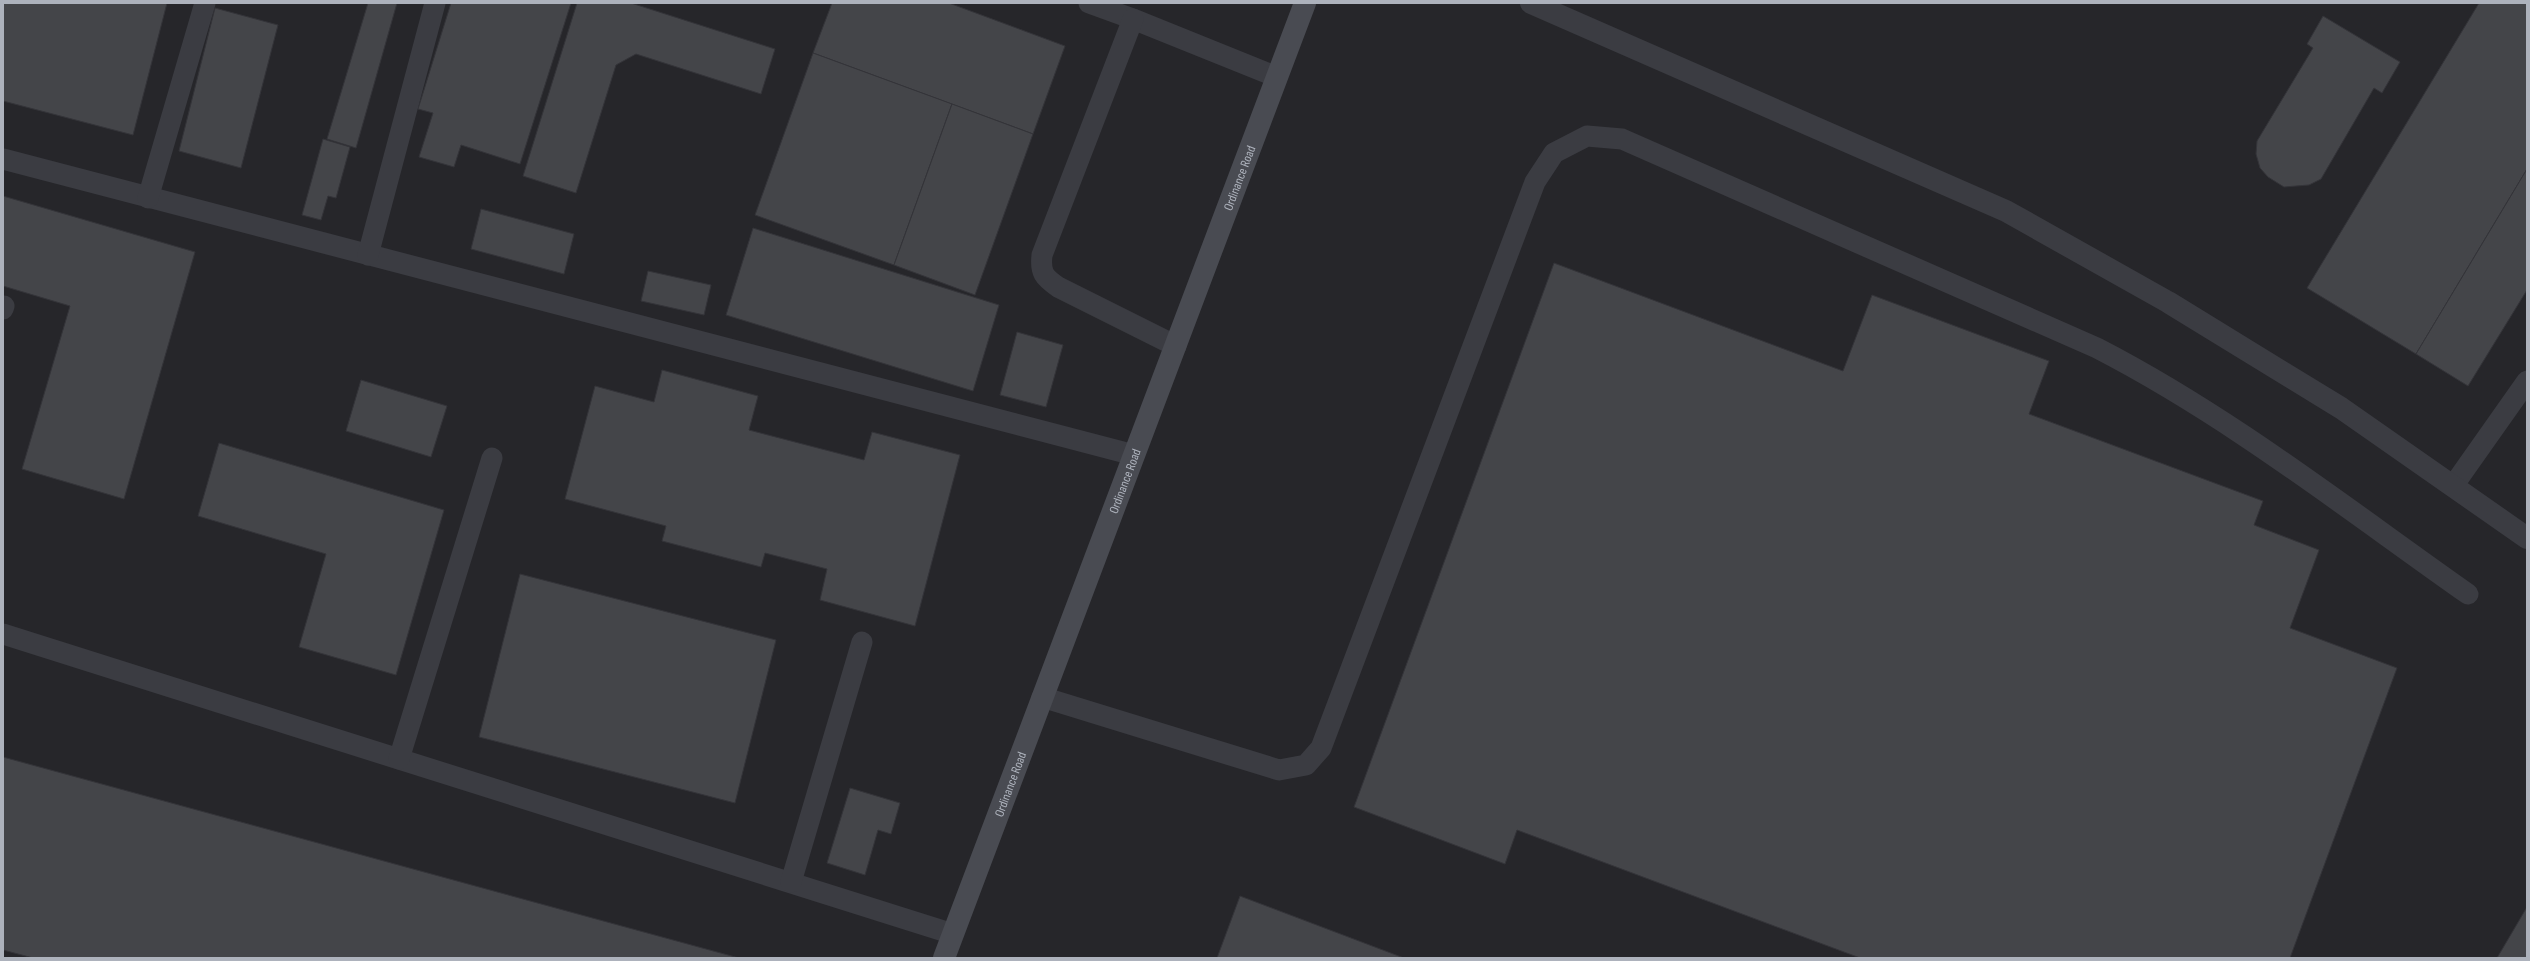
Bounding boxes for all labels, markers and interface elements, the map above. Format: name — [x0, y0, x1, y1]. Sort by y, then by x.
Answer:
street label: Ordinance Road — [1220, 144, 1259, 213]
street label: Ordinance Road — [1106, 447, 1145, 516]
street label: Ordinance Road — [991, 750, 1030, 819]

